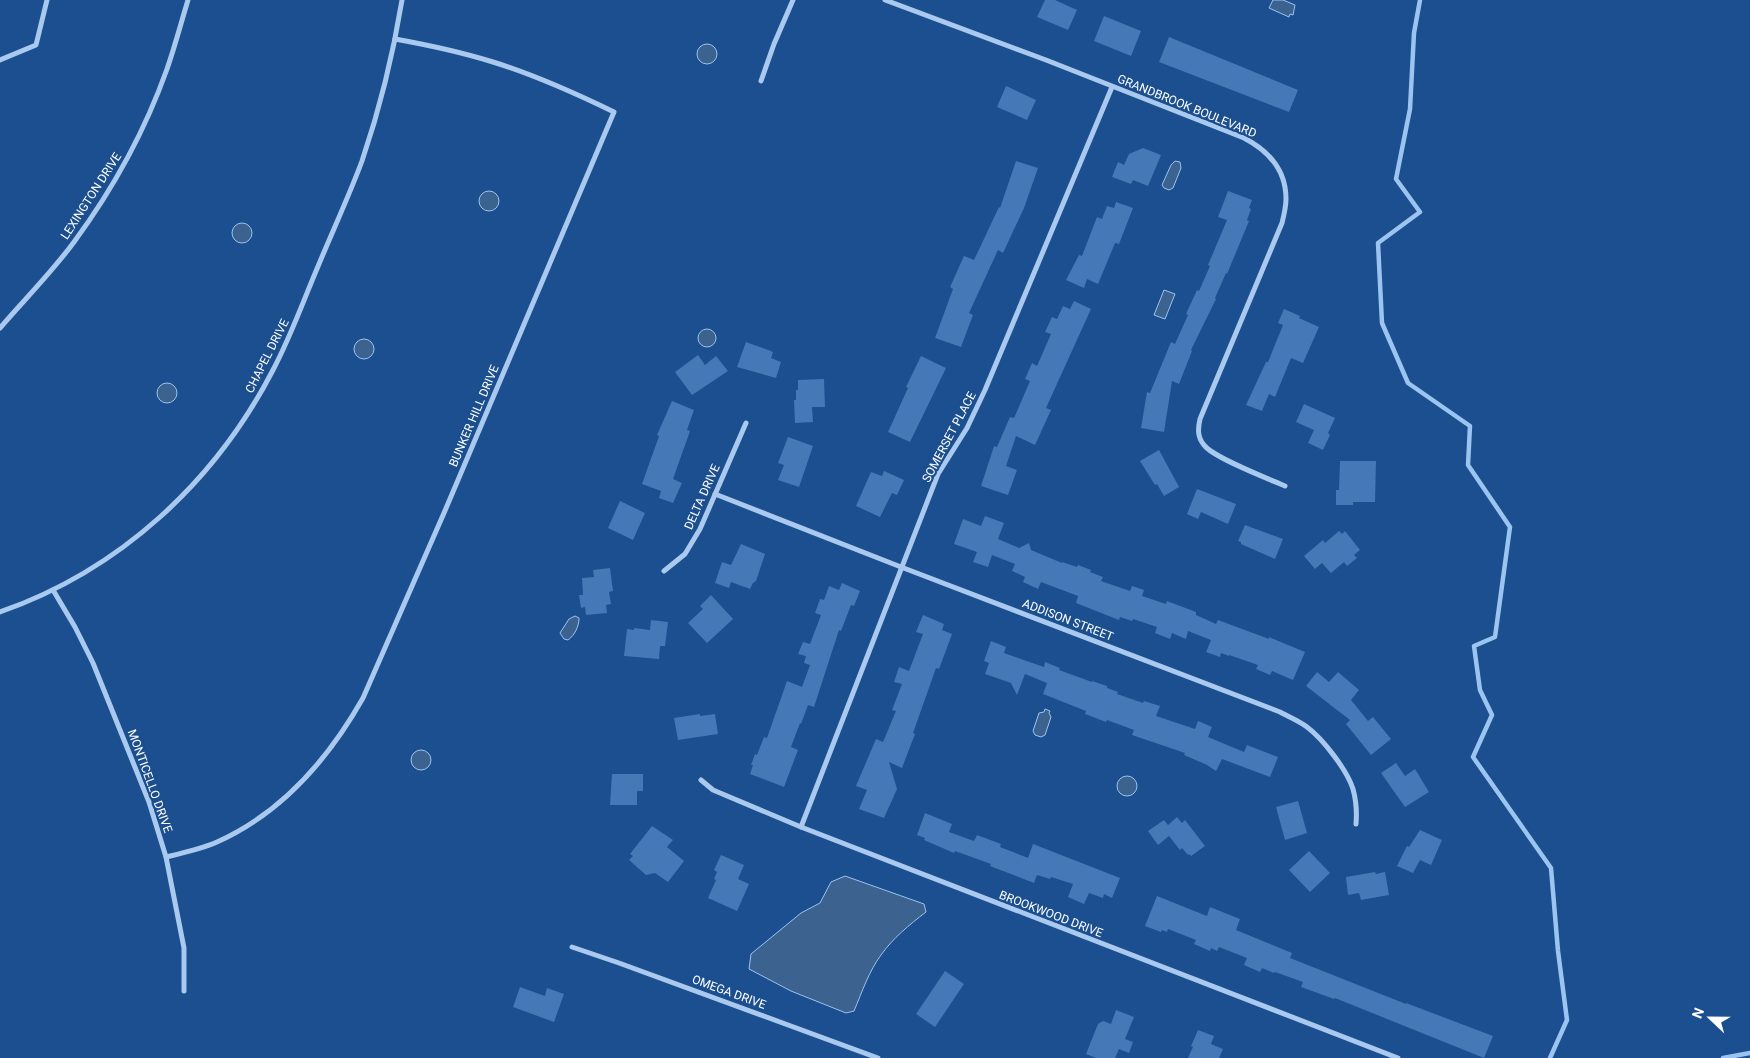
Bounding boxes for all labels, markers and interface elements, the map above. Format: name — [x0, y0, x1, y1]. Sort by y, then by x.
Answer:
street label: GRANDBROOK BOULEVARD — [1115, 72, 1259, 140]
street label: LEXINGTON DRIVE — [58, 150, 124, 242]
street label: CHAPEL DRIVE — [242, 317, 292, 395]
street label: BUNKER HILL DRIVE — [446, 363, 502, 469]
street label: SOMERSET PLACE — [919, 389, 979, 485]
street label: DELTA DRIVE — [681, 462, 723, 532]
street label: ADDISON STREET — [1021, 596, 1115, 644]
street label: MONTICELLO DRIVE — [125, 727, 175, 835]
street label: BROOKWOOD DRIVE — [997, 888, 1105, 940]
street label: OMEGA DRIVE — [690, 972, 768, 1012]
north arrow — [1685, 993, 1735, 1043]
text: N — [1689, 1006, 1707, 1021]

